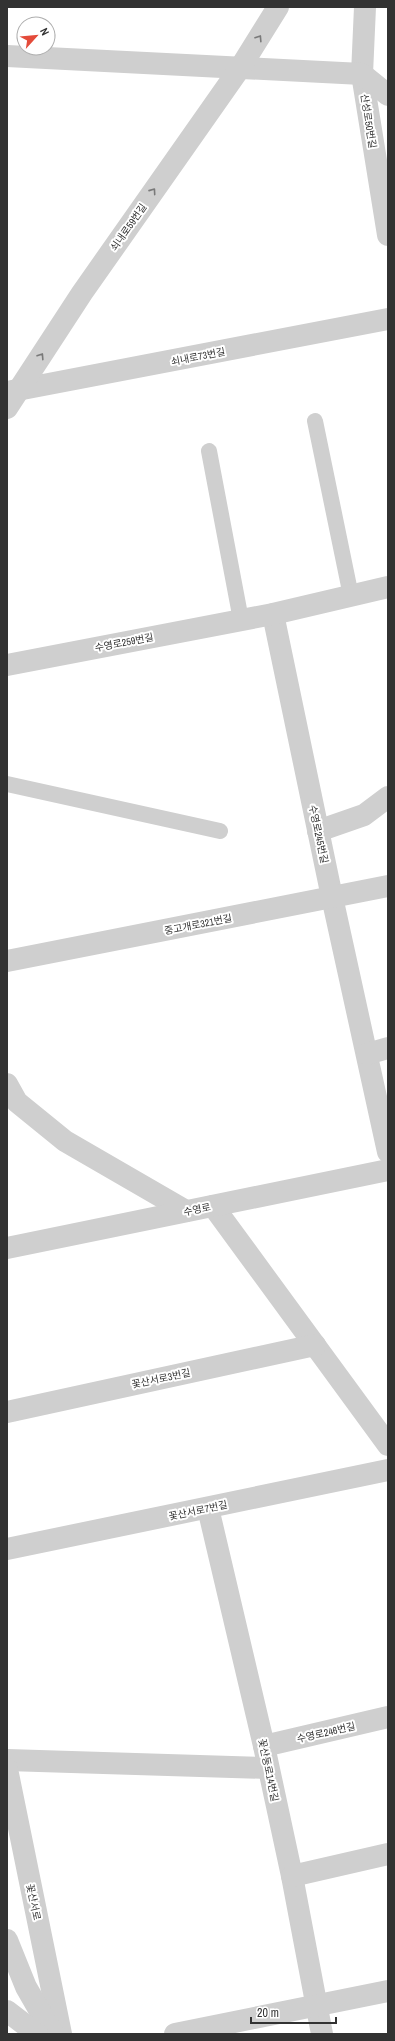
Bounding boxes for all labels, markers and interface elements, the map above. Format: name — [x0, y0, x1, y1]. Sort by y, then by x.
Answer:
north arrow — [16, 16, 56, 56]
text: N — [37, 25, 53, 38]
one-way arrow — [254, 35, 261, 42]
street label: 산성로50번길 — [358, 93, 379, 149]
one-way arrow — [148, 188, 155, 195]
street label: 쇠내로59번길 — [107, 201, 150, 254]
street label: 쇠내로73번길 — [170, 345, 226, 368]
one-way arrow — [37, 353, 44, 360]
street label: 수영로259번길 — [94, 630, 155, 655]
street label: 수영로245번길 — [306, 804, 331, 865]
street label: 중고개로321번길 — [163, 912, 233, 937]
street label: 수영로 — [182, 1200, 212, 1219]
street label: 꽃산서로3번길 — [131, 1366, 192, 1391]
street label: 꽃산서로7번길 — [168, 1498, 229, 1523]
street label: 수영로246번길 — [296, 1719, 357, 1746]
street label: 꽃산동로14번길 — [255, 1737, 282, 1803]
street label: 꽃산서로 — [23, 1883, 44, 1921]
scale bar — [251, 1999, 336, 2025]
text: 20 m — [257, 2005, 279, 2021]

